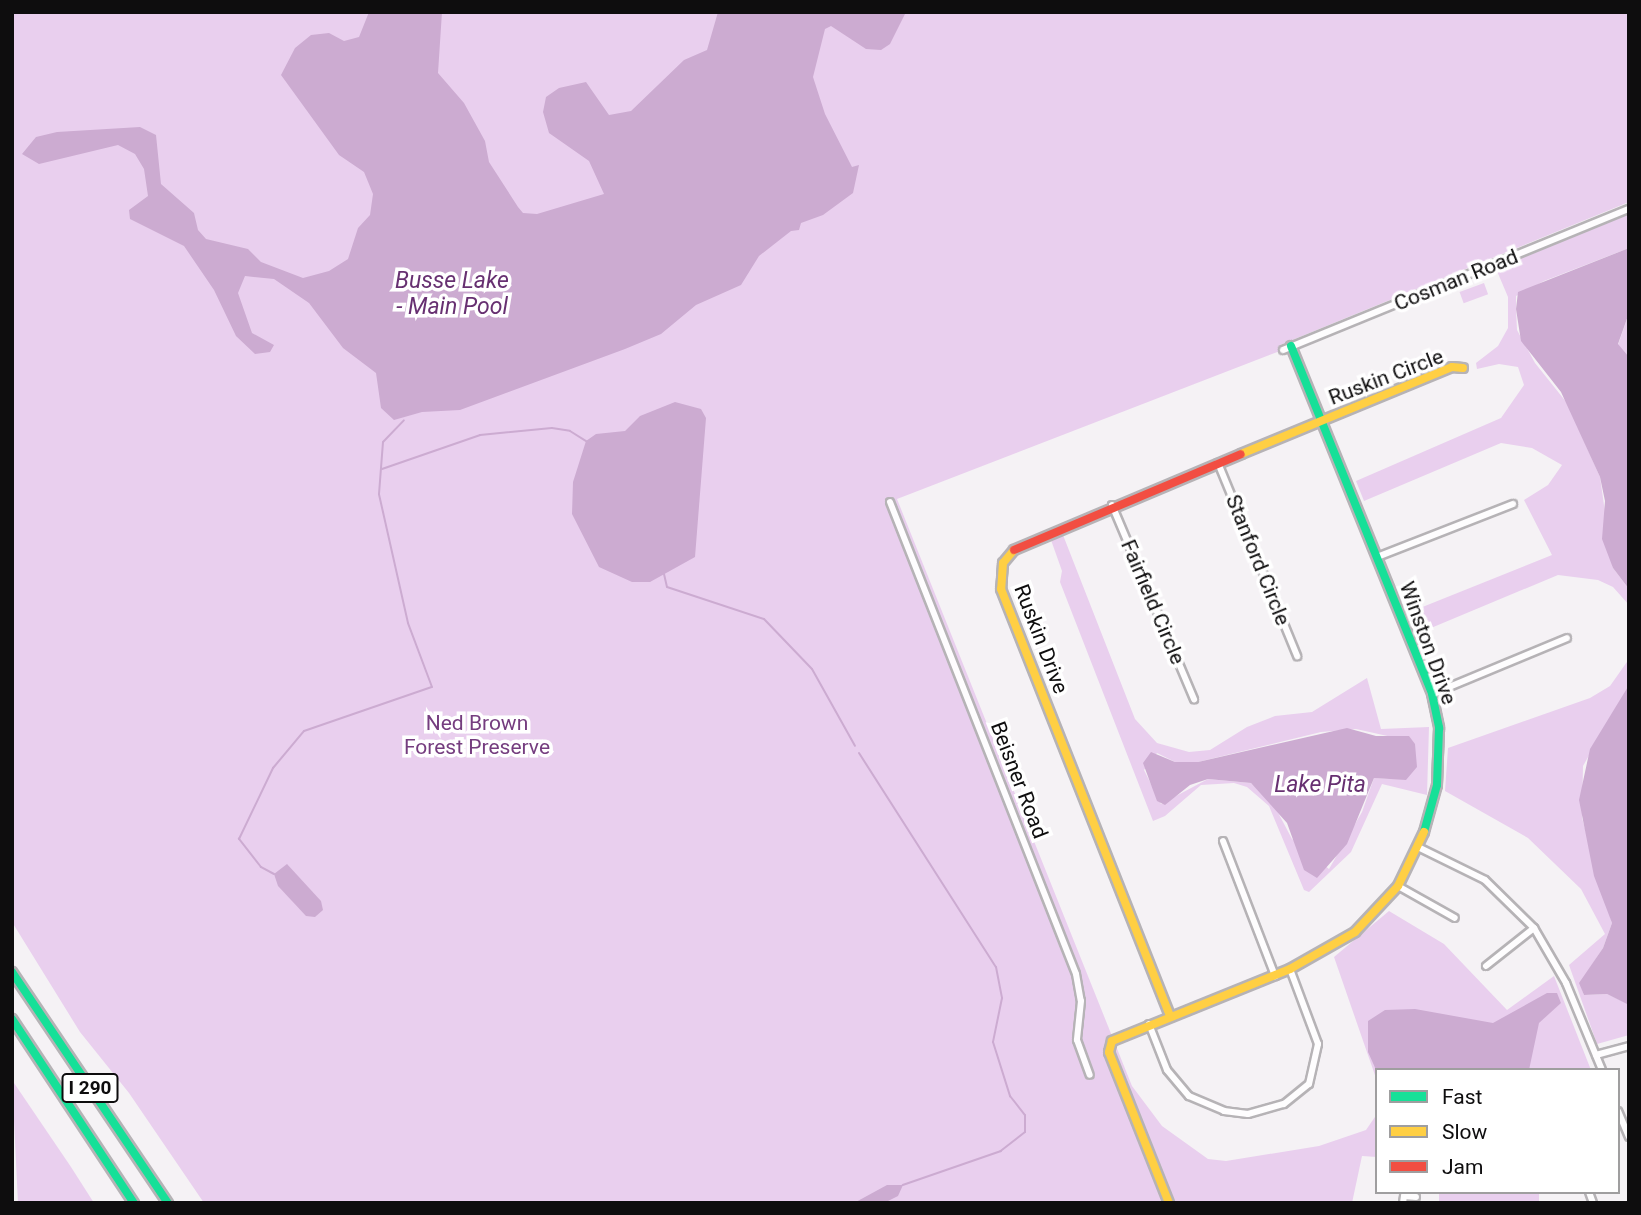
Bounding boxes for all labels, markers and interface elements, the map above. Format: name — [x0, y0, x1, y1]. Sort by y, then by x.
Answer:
street label: Cosman Road — [1390, 244, 1522, 316]
water label: Busse Lake - Main Pool — [395, 267, 509, 321]
street label: Ruskin Circle — [1325, 344, 1447, 410]
street label: Stanford Circle — [1220, 491, 1296, 629]
street label: Fairfield Circle — [1115, 536, 1191, 668]
street label: Winston Drive — [1394, 578, 1462, 708]
street label: Ruskin Drive — [1009, 581, 1073, 697]
park label: Ned Brown Forest Preserve — [404, 710, 550, 760]
street label: Beisner Road — [985, 718, 1053, 842]
water label: Lake Pita — [1274, 771, 1366, 799]
legend — [1375, 1068, 1620, 1194]
road number: I 290 — [60, 1072, 120, 1104]
text: Fast — [1442, 1085, 1482, 1109]
text: Slow — [1442, 1120, 1487, 1144]
text: Jam — [1442, 1155, 1483, 1179]

